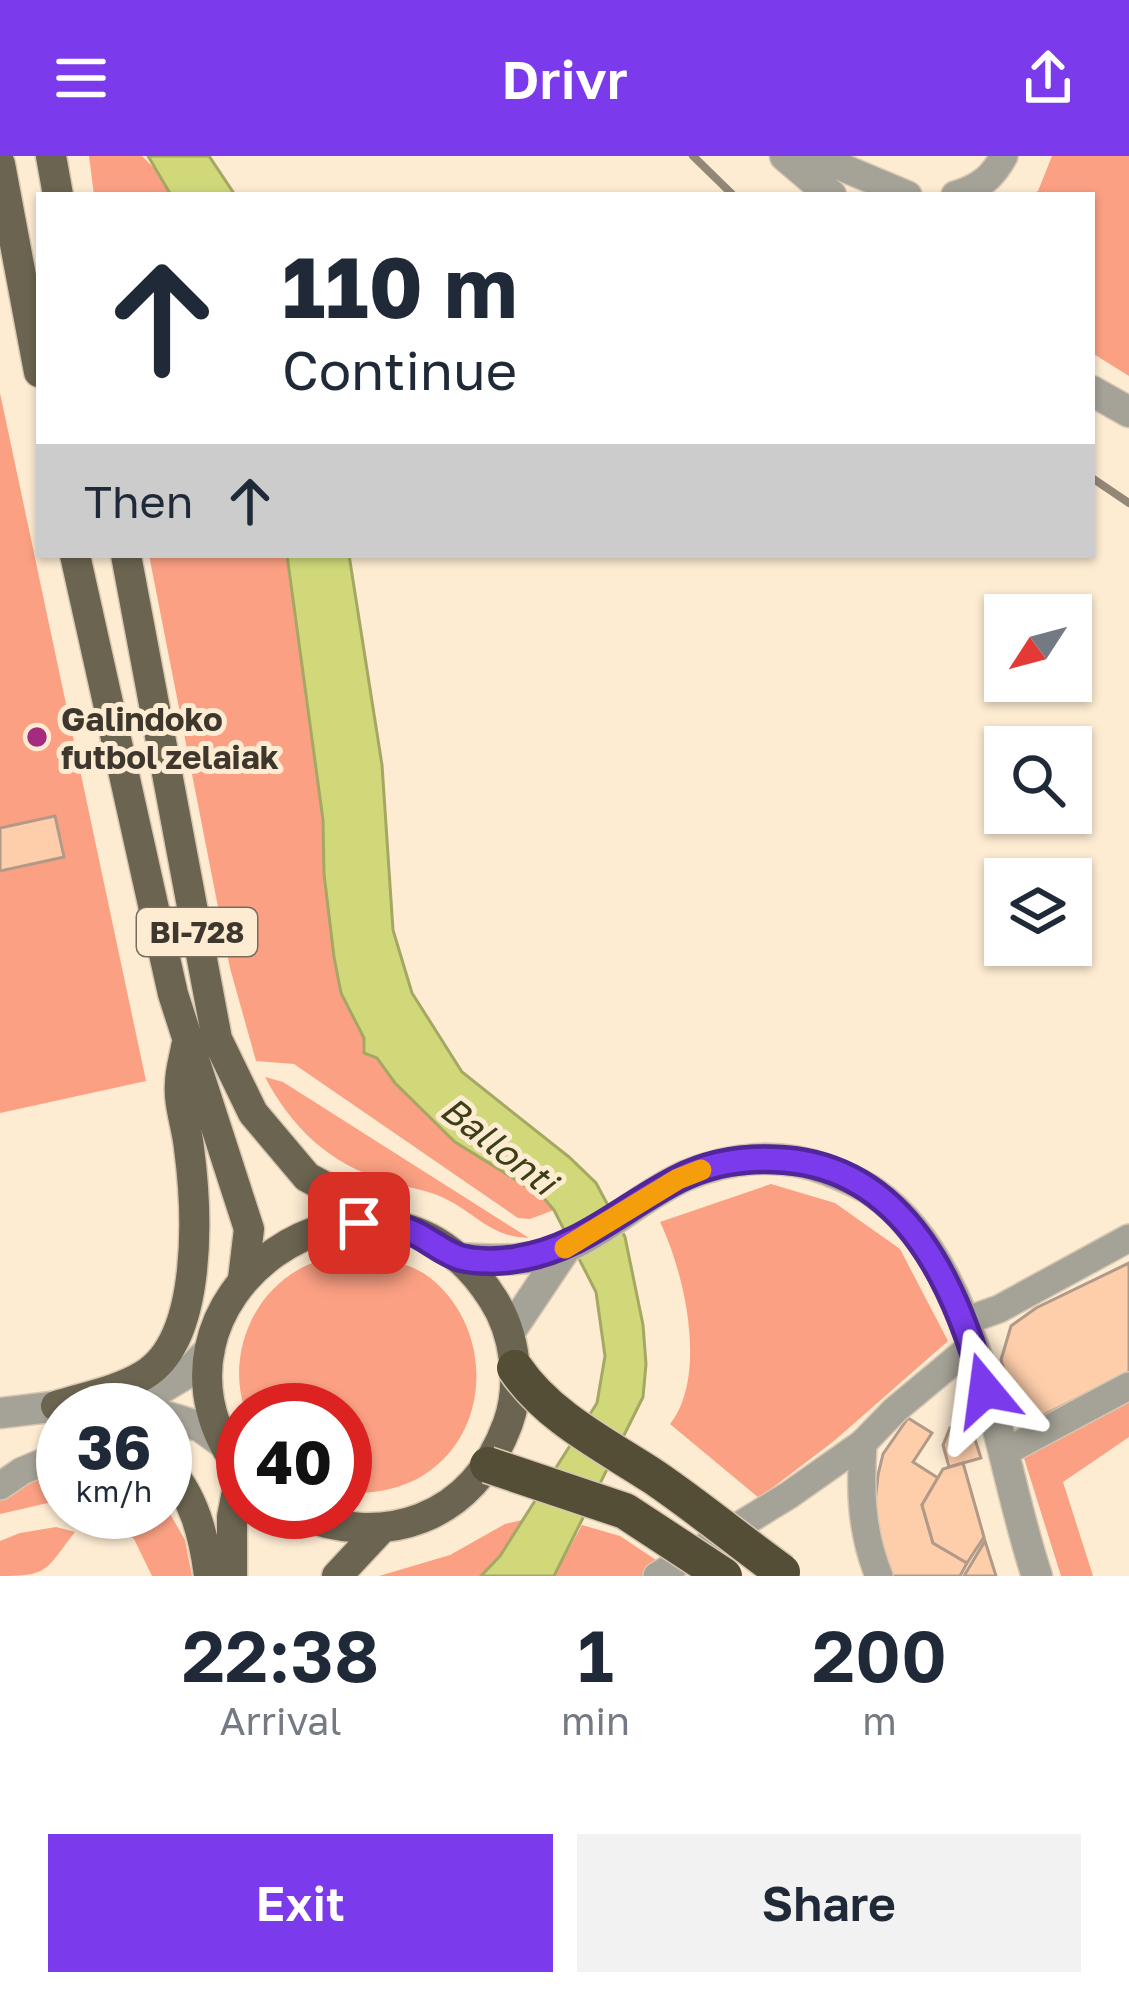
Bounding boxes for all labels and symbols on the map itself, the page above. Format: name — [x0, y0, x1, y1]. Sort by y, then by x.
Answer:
north arrow — [984, 594, 1092, 702]
place label: Galindoko futbol zelaiak — [61, 699, 279, 776]
marker: Galindoko futbol zelaiak — [24, 724, 50, 750]
road number: BI-728 — [137, 908, 257, 956]
water label: Ballonti — [433, 1087, 569, 1206]
pin — [308, 1172, 410, 1274]
position arrow — [922, 1327, 1048, 1453]
speed limit sign: 40 — [216, 1383, 372, 1539]

